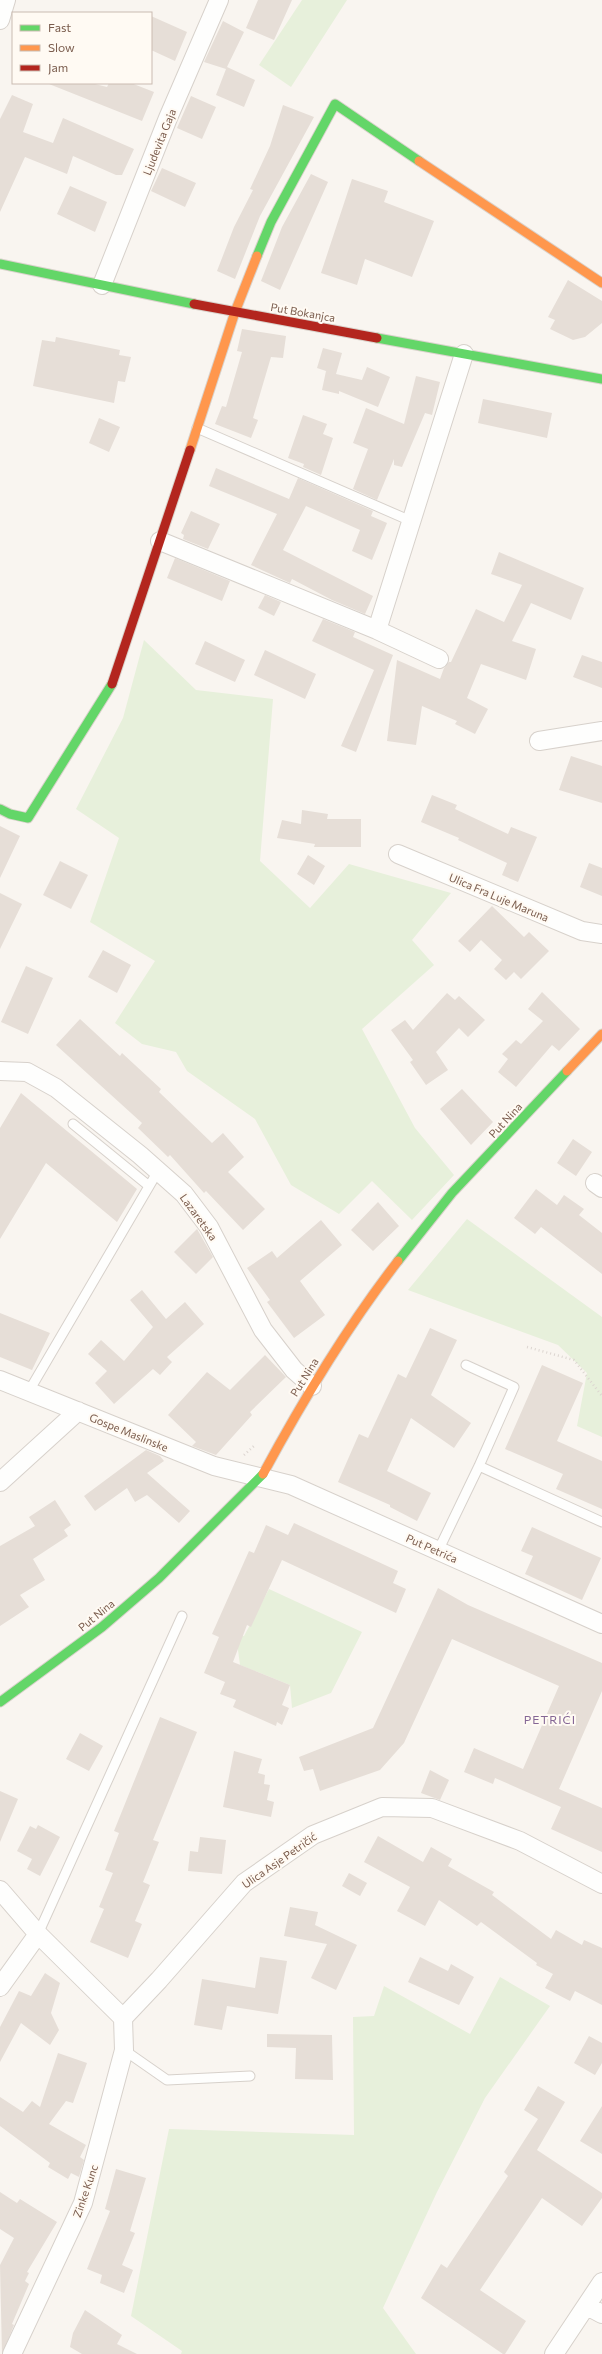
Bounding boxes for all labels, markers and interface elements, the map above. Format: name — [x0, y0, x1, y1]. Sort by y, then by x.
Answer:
legend — [12, 12, 152, 84]
text: Fast — [48, 20, 71, 34]
text: Slow — [48, 40, 75, 54]
text: Jam — [48, 60, 68, 75]
street label: Ljudevita Gaja — [140, 107, 178, 177]
street label: Put Bokanjca — [270, 300, 336, 324]
street label: Ulica Fra Luje Maruna — [447, 870, 551, 924]
street label: Put Nina — [486, 1100, 524, 1140]
street label: Lazaretska — [178, 1191, 220, 1243]
street label: Put Nina — [287, 1355, 321, 1399]
street label: Gospe Maslinske — [88, 1410, 170, 1454]
street label: Put Petrića — [404, 1531, 460, 1565]
street label: Put Nina — [75, 1596, 117, 1634]
district label: PETRIĆI — [524, 1712, 576, 1726]
street label: Ulica Asje Petričić — [239, 1829, 319, 1891]
street label: Zinke Kunc — [70, 2163, 100, 2219]

